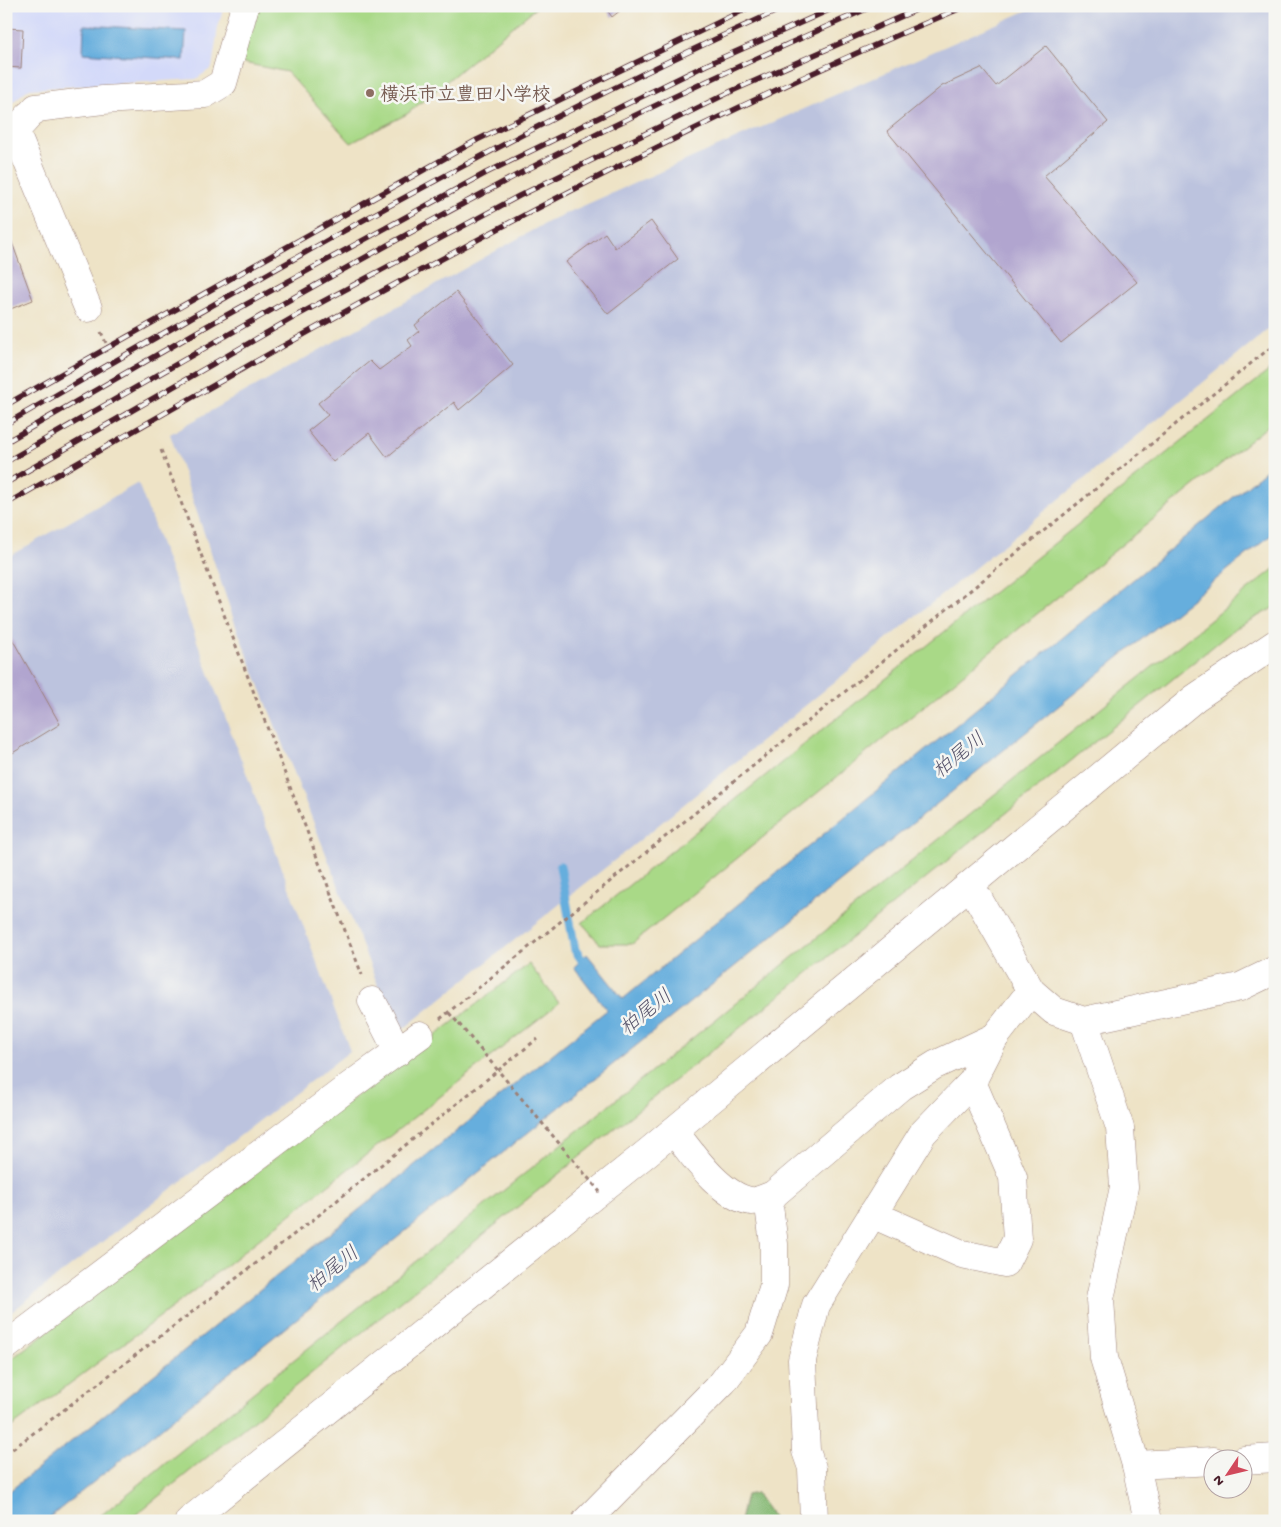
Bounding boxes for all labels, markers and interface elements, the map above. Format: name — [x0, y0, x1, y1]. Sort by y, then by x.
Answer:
place label: 横浜市立豊田小学校 — [380, 84, 551, 108]
marker: 横浜市立豊田小学校 — [364, 87, 376, 99]
water label: 柏尾川 — [929, 728, 991, 785]
water label: 柏尾川 — [616, 985, 678, 1042]
water label: 柏尾川 — [303, 1242, 365, 1299]
north arrow — [1204, 1450, 1254, 1500]
text: N — [1210, 1471, 1229, 1489]

